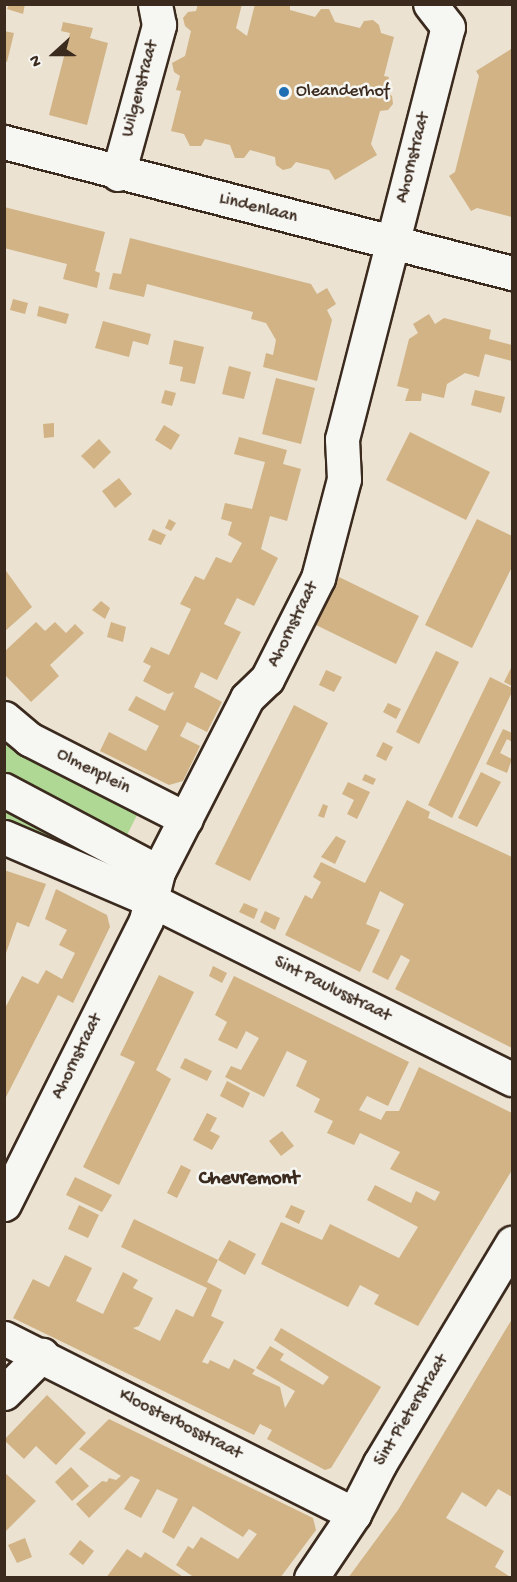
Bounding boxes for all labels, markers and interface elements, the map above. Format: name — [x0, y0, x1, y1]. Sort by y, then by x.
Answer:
north arrow — [24, 24, 84, 84]
street label: Wilgenstraat — [118, 38, 164, 140]
text: N — [26, 52, 47, 69]
place label: Oleanderhof — [296, 81, 389, 103]
marker: Oleanderhof — [277, 85, 291, 99]
street label: Ahornstraat — [392, 111, 436, 205]
street label: Lindenlaan — [217, 189, 299, 229]
street label: Ahornstraat — [264, 579, 324, 671]
street label: Olmenplein — [52, 744, 134, 800]
street label: Sint Paulusstraat — [270, 952, 394, 1028]
street label: Ahornstraat — [48, 1011, 108, 1103]
district label: Chevremont — [199, 1167, 299, 1191]
street label: Sint Pieterstraat — [370, 1351, 454, 1471]
street label: Kloosterbosstraat — [115, 1385, 245, 1465]

